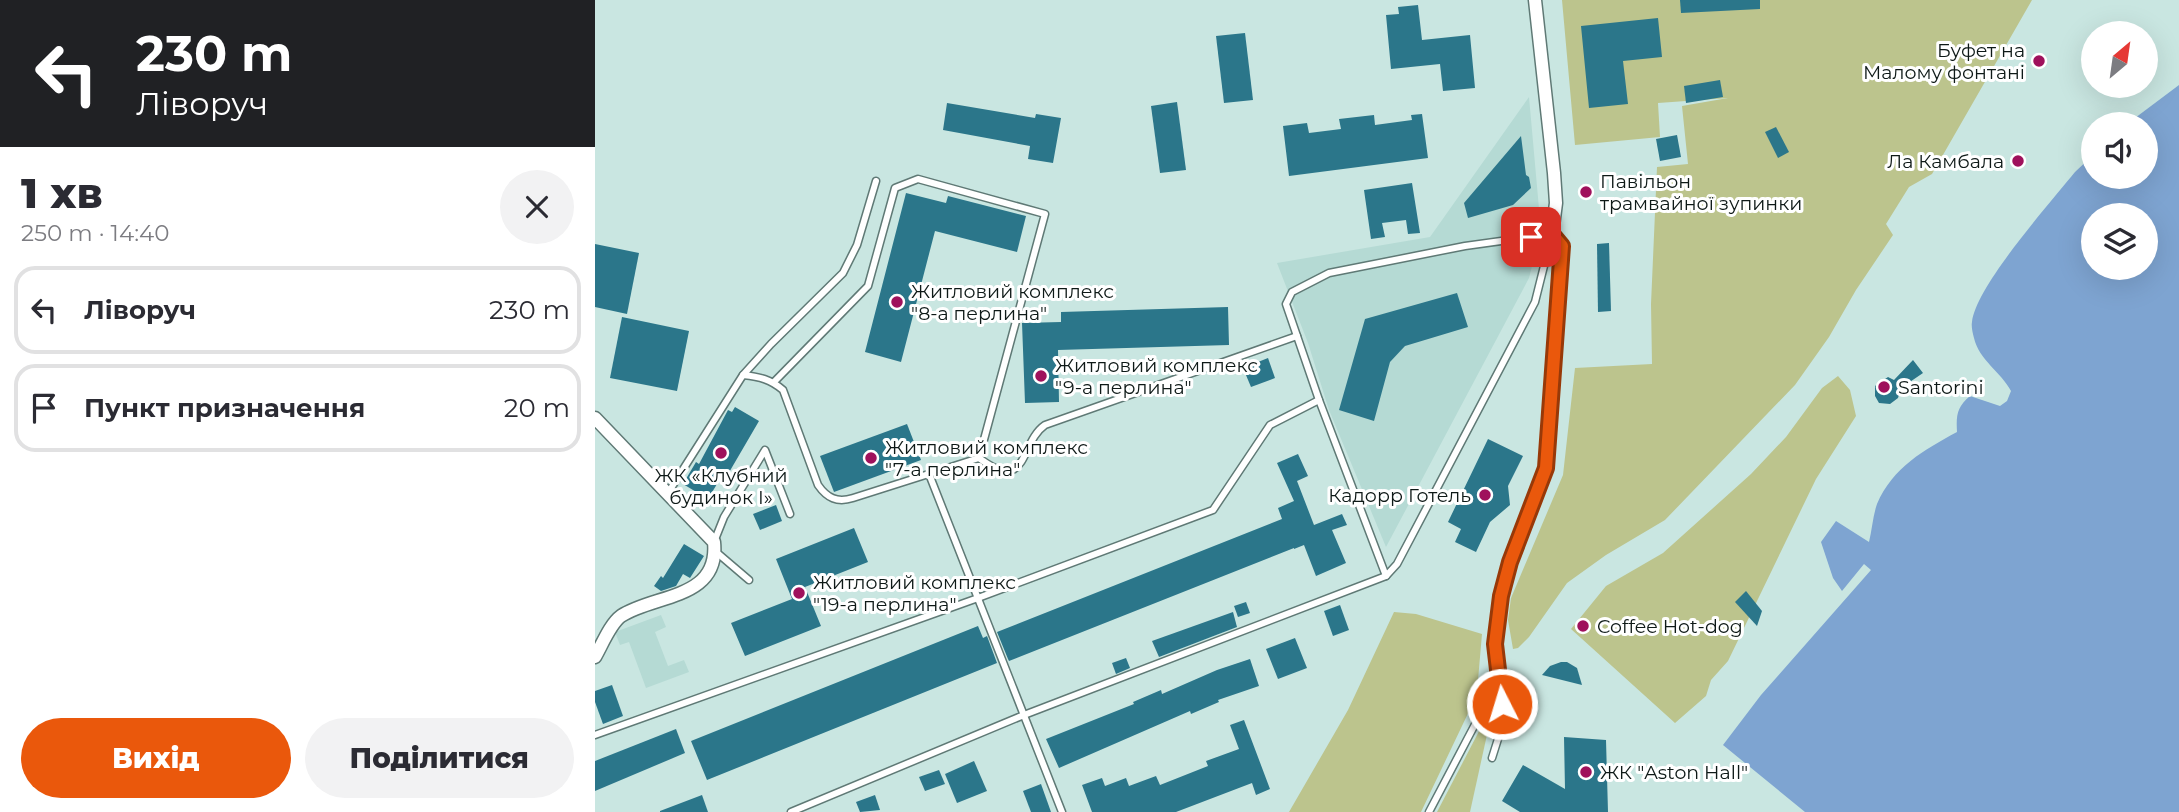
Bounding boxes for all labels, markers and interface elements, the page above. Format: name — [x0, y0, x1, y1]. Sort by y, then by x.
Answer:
north arrow — [2081, 21, 2158, 98]
map controls — [2081, 21, 2158, 280]
text: 230 m — [136, 24, 292, 83]
icon: left — [21, 28, 112, 119]
place label: Буфет на Малому фонтані — [1863, 39, 2025, 84]
marker: Буфет на Малому фонтані — [2031, 53, 2047, 69]
text: Ліворуч — [136, 84, 268, 123]
button: sound — [2081, 112, 2158, 189]
place label: Ла Камбала — [1887, 150, 2004, 173]
marker: Ла Камбала — [2010, 153, 2026, 169]
text: 1 хв — [21, 167, 103, 219]
button: close — [500, 170, 574, 244]
place label: Павільон трамвайної зупинки — [1600, 170, 1802, 215]
marker: Павільон трамвайної зупинки — [1578, 184, 1594, 200]
button: layers — [2081, 203, 2158, 280]
pin — [1501, 207, 1561, 267]
icon: arrive — [1512, 218, 1550, 256]
text: 250 m · 14:40 — [21, 219, 170, 247]
place label: Житловий комплекс "8-а перлина" — [911, 280, 1114, 325]
icon: left — [25, 291, 63, 329]
text: Ліворуч — [84, 294, 196, 326]
text: 230 m — [489, 294, 570, 326]
marker: Житловий комплекс "8-а перлина" — [889, 294, 905, 310]
place label: Житловий комплекс "9-а перлина" — [1055, 354, 1258, 399]
marker: Житловий комплекс "9-а перлина" — [1033, 368, 1049, 384]
place label: Santorini — [1898, 376, 1984, 399]
marker: Santorini — [1876, 379, 1892, 395]
icon: arrive — [25, 389, 63, 427]
text: Пункт призначення — [84, 392, 365, 424]
text: 20 m — [504, 392, 570, 424]
place label: Житловий комплекс "7-а перлина" — [885, 436, 1088, 481]
marker: ЖК «Клубний будинок I» — [713, 445, 729, 461]
marker: Житловий комплекс "7-а перлина" — [863, 450, 879, 466]
place label: ЖК «Клубний будинок I» — [654, 464, 788, 509]
place label: Кадорр Готель — [1328, 484, 1471, 507]
marker: Кадорр Готель — [1477, 487, 1493, 503]
place label: Житловий комплекс "19-а перлина" — [813, 571, 1016, 616]
marker: Житловий комплекс "19-а перлина" — [791, 585, 807, 601]
place label: Coffee Hot-dog — [1597, 615, 1743, 638]
marker: Coffee Hot-dog — [1575, 618, 1591, 634]
position arrow — [1465, 667, 1539, 741]
button: Вихід — [21, 718, 291, 798]
button: Поділитися — [305, 718, 574, 798]
place label: ЖК "Aston Hall" — [1600, 761, 1748, 784]
marker: ЖК "Aston Hall" — [1578, 764, 1594, 780]

